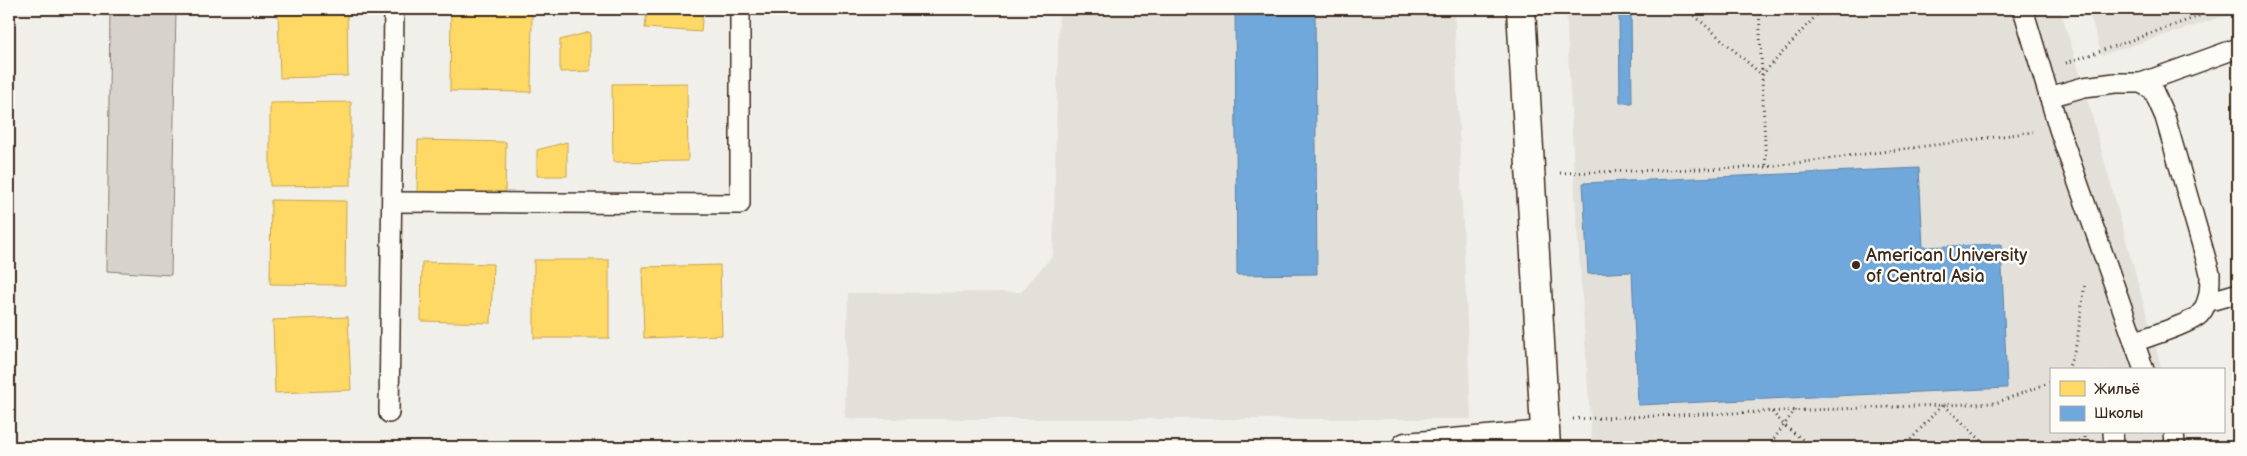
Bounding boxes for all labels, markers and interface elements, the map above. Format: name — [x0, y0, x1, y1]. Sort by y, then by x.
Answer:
place label: American University of Central Asia — [1866, 245, 2028, 287]
marker: American University of Central Asia — [1850, 259, 1862, 271]
legend — [2050, 368, 2224, 434]
text: Жильё — [2094, 380, 2140, 399]
text: Школы — [2094, 404, 2143, 423]

